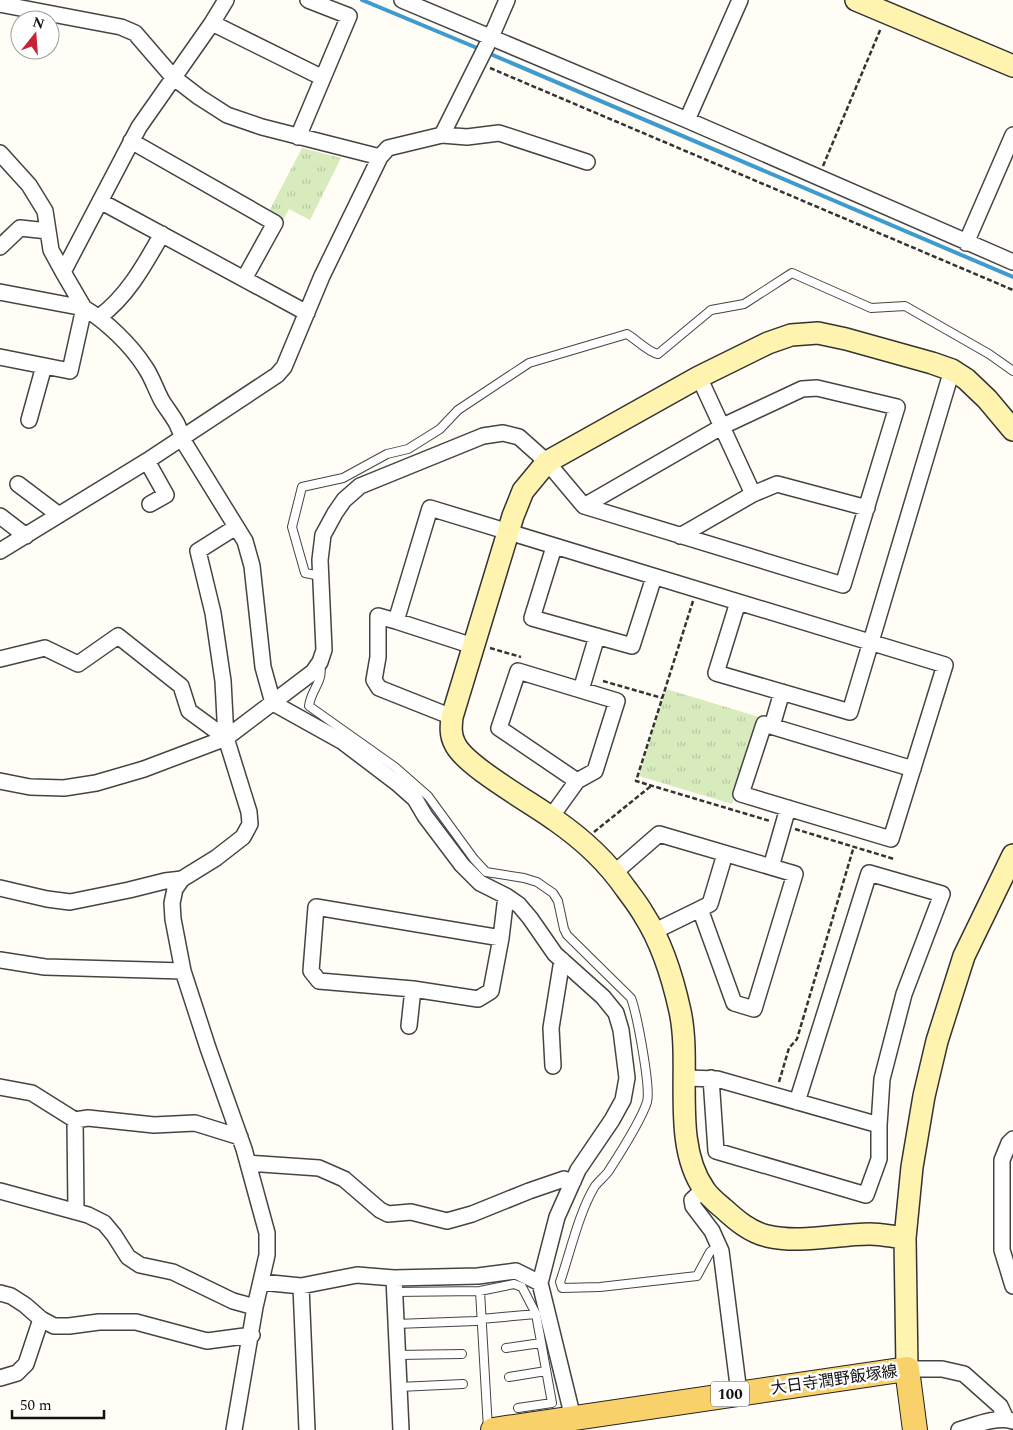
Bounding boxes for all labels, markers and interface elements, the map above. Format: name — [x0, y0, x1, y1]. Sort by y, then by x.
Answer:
north arrow — [10, 10, 60, 60]
text: N — [30, 11, 47, 35]
street label: 大日寺潤野飯塚線 — [769, 1359, 899, 1401]
road number: 100 — [711, 1382, 749, 1406]
scale bar — [12, 1388, 105, 1420]
text: 50 m — [20, 1394, 52, 1417]

